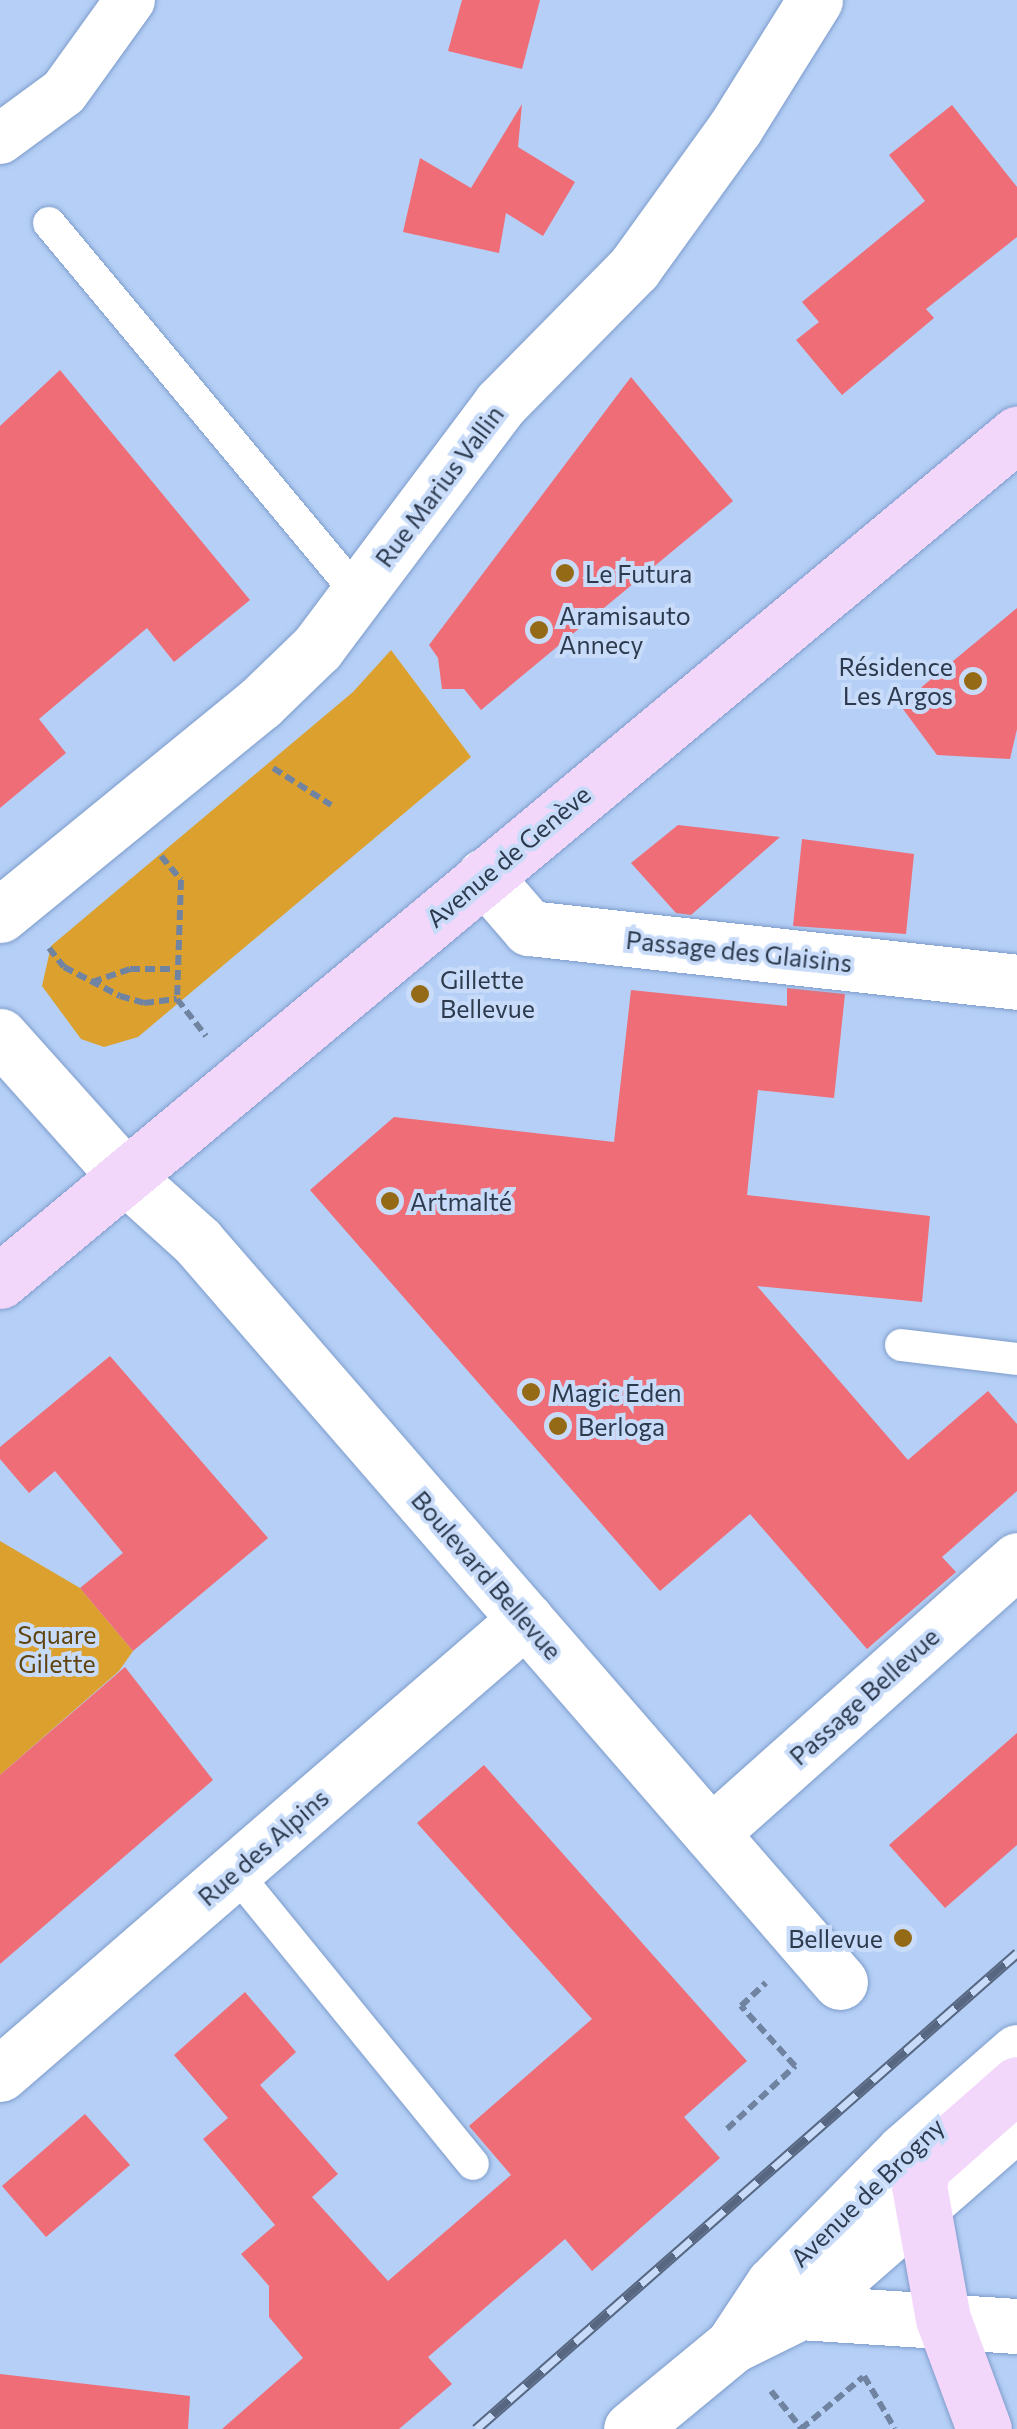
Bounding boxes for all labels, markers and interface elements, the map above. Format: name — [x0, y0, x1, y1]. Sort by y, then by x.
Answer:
street label: Rue Marius Vallin — [369, 399, 509, 573]
place label: Le Futura — [585, 558, 692, 588]
marker: Le Futura — [554, 562, 576, 584]
place label: Aramisauto Annecy — [559, 601, 691, 660]
marker: Aramisauto Annecy — [528, 619, 550, 641]
place label: Résidence Les Argos — [839, 652, 953, 711]
marker: Résidence Les Argos — [962, 670, 984, 692]
street label: Avenue de Genève — [420, 779, 596, 933]
street label: Passage des Glaisins — [624, 924, 854, 978]
place label: Gillette Bellevue — [440, 965, 535, 1024]
marker: Gillette Bellevue — [409, 983, 431, 1005]
place label: Artmalté — [410, 1186, 512, 1216]
marker: Artmalté — [379, 1190, 401, 1212]
place label: Magic Eden — [551, 1377, 682, 1407]
marker: Magic Eden — [520, 1381, 542, 1403]
place label: Berloga — [578, 1411, 665, 1441]
marker: Berloga — [547, 1415, 569, 1437]
street label: Boulevard Bellevue — [406, 1485, 568, 1665]
park label: Square Gilette — [17, 1620, 97, 1679]
street label: Passage Bellevue — [783, 1621, 945, 1771]
street label: Rue des Alpins — [192, 1782, 334, 1912]
place label: Bellevue — [788, 1923, 883, 1953]
marker: Bellevue — [892, 1927, 914, 1949]
street label: Avenue de Brogny — [784, 2111, 950, 2273]

